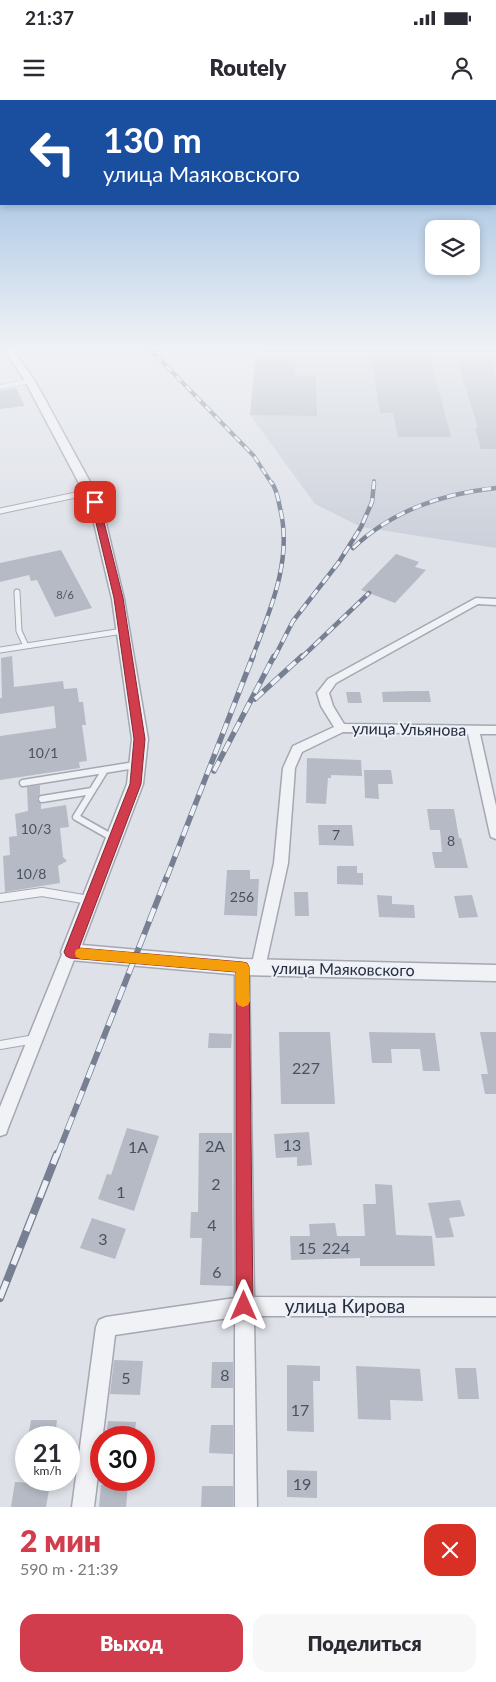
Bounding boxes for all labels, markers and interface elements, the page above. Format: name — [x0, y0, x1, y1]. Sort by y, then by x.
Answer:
text: 21:37 — [25, 6, 74, 29]
icon: menu — [20, 54, 48, 82]
text: Routely — [210, 54, 286, 81]
icon: person — [448, 54, 476, 82]
text: 130 m — [103, 118, 202, 160]
icon: left — [20, 120, 85, 185]
text: улица Маяковского — [103, 160, 300, 187]
map controls — [425, 220, 480, 275]
button: layers — [425, 220, 480, 275]
pin — [74, 481, 116, 523]
icon: arrive — [81, 488, 109, 516]
house number: 8/6 — [56, 588, 74, 601]
street label: улица Ульянова — [352, 718, 466, 739]
house number: 10/1 — [28, 744, 58, 761]
house number: 10/3 — [21, 820, 51, 837]
house number: 7 — [332, 826, 340, 843]
house number: 8 — [447, 832, 455, 849]
house number: 10/8 — [16, 865, 46, 882]
house number: 256 — [230, 888, 254, 905]
street label: улица Маяковского — [271, 958, 415, 979]
house number: 227 — [292, 1058, 320, 1077]
house number: 13 — [283, 1135, 301, 1154]
house number: 2А — [205, 1136, 225, 1155]
house number: 1А — [128, 1137, 148, 1156]
house number: 2 — [211, 1174, 221, 1193]
house number: 1 — [116, 1182, 126, 1201]
house number: 4 — [207, 1215, 217, 1234]
house number: 3 — [98, 1229, 108, 1248]
house number: 15 — [298, 1238, 316, 1257]
house number: 224 — [322, 1238, 350, 1257]
house number: 6 — [212, 1262, 222, 1281]
position arrow — [217, 1279, 269, 1331]
street label: улица Кирова — [285, 1294, 405, 1317]
house number: 8 — [220, 1365, 230, 1384]
house number: 5 — [121, 1368, 131, 1387]
house number: 17 — [291, 1400, 309, 1419]
speed limit sign: 30 — [90, 1426, 155, 1491]
text: 21 — [33, 1437, 62, 1467]
text: km/h — [33, 1463, 62, 1478]
house number: 19 — [293, 1474, 311, 1493]
text: 2 мин — [20, 1522, 101, 1558]
button: close — [424, 1524, 476, 1576]
text: 590 m · 21:39 — [20, 1559, 119, 1578]
button: Выход — [20, 1614, 243, 1672]
button: Поделиться — [253, 1614, 476, 1672]

